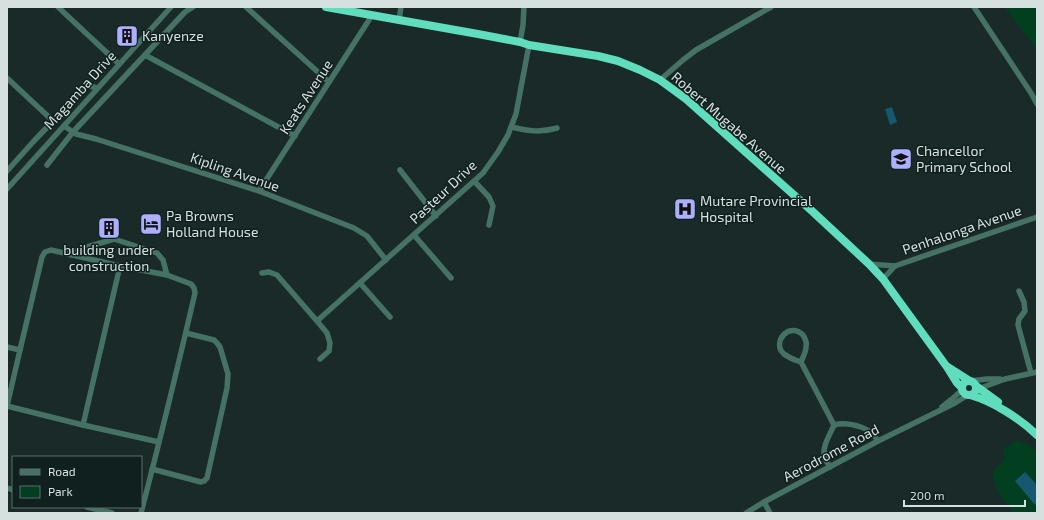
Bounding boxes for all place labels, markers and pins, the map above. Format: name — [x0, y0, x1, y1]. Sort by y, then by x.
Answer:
building icon: Kanyenze — [114, 23, 140, 49]
place label: Kanyenze — [142, 27, 204, 44]
place label: Chancellor Primary School — [916, 142, 1013, 175]
school or university icon: Chancellor Primary School — [888, 146, 914, 172]
place label: Mutare Provincial Hospital — [700, 192, 813, 225]
hospital icon: Mutare Provincial Hospital — [672, 196, 698, 222]
place label: Pa Browns Holland House — [166, 207, 259, 240]
hotel icon: Pa Browns Holland House — [138, 211, 164, 237]
building icon: building under construction — [96, 215, 122, 241]
place label: building under construction — [63, 241, 155, 274]

